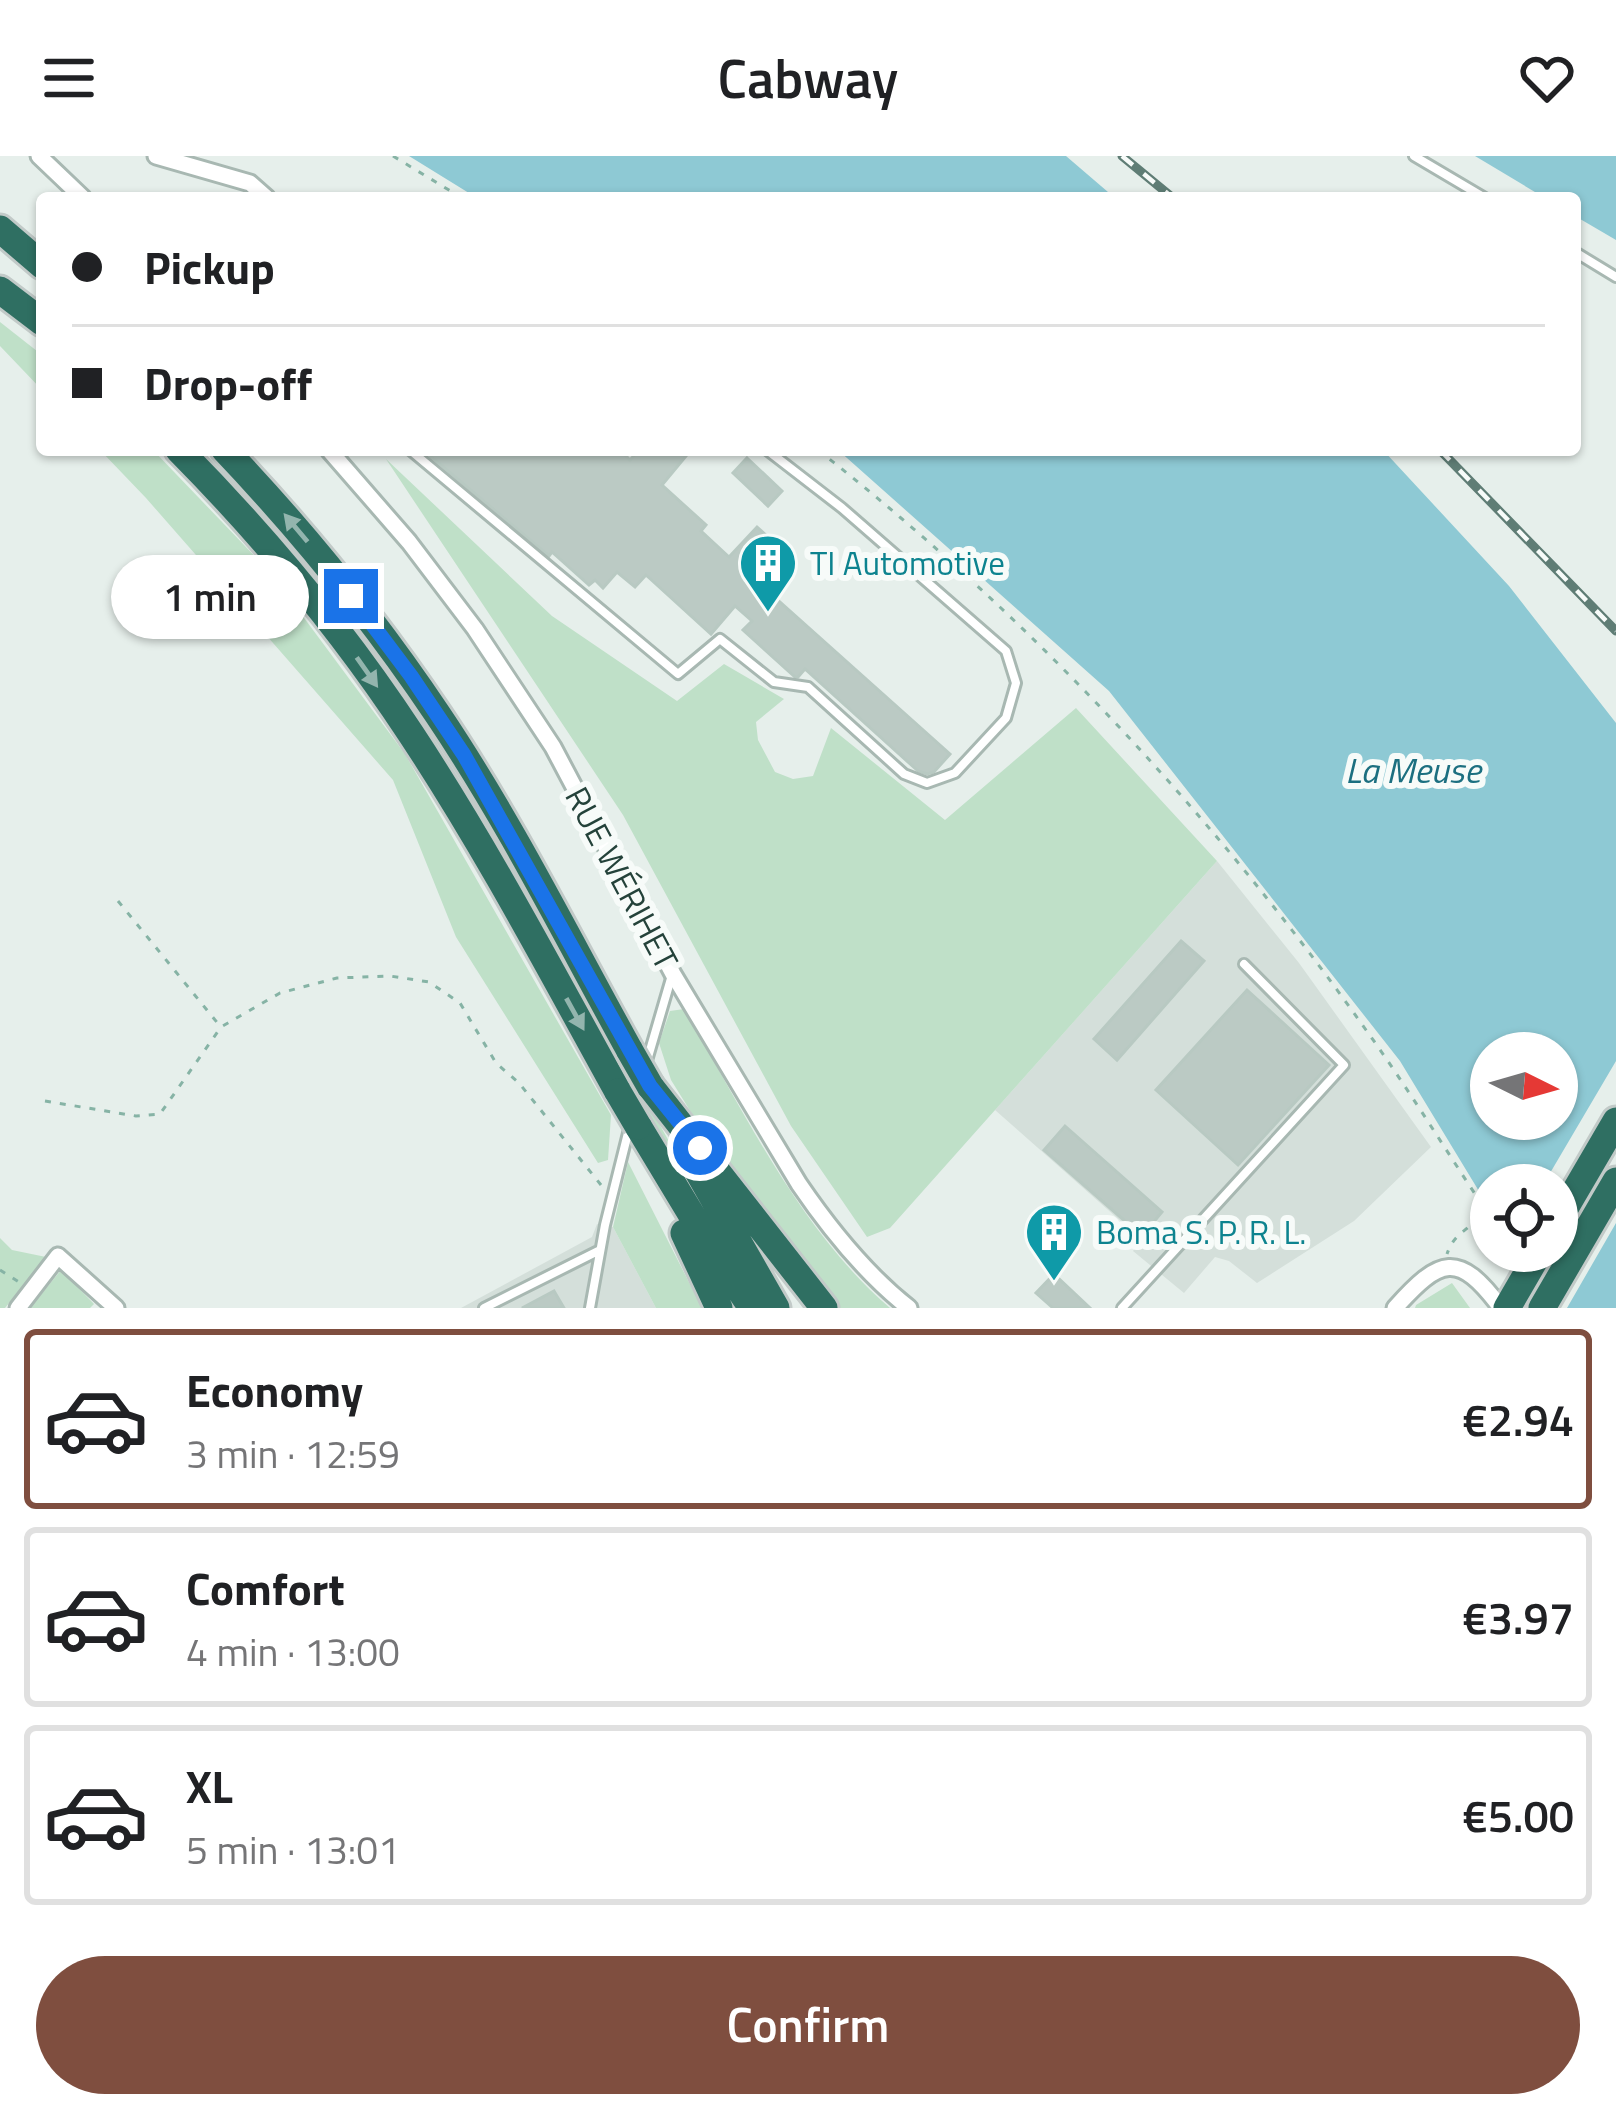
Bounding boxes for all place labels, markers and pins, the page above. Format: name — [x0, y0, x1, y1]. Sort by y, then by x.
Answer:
building icon: TI Automotive — [737, 532, 799, 614]
place label: TI Automotive — [810, 538, 1005, 588]
building icon: Boma S. P. R. L. — [1023, 1201, 1085, 1283]
place label: Boma S. P. R. L. — [1096, 1207, 1306, 1257]

